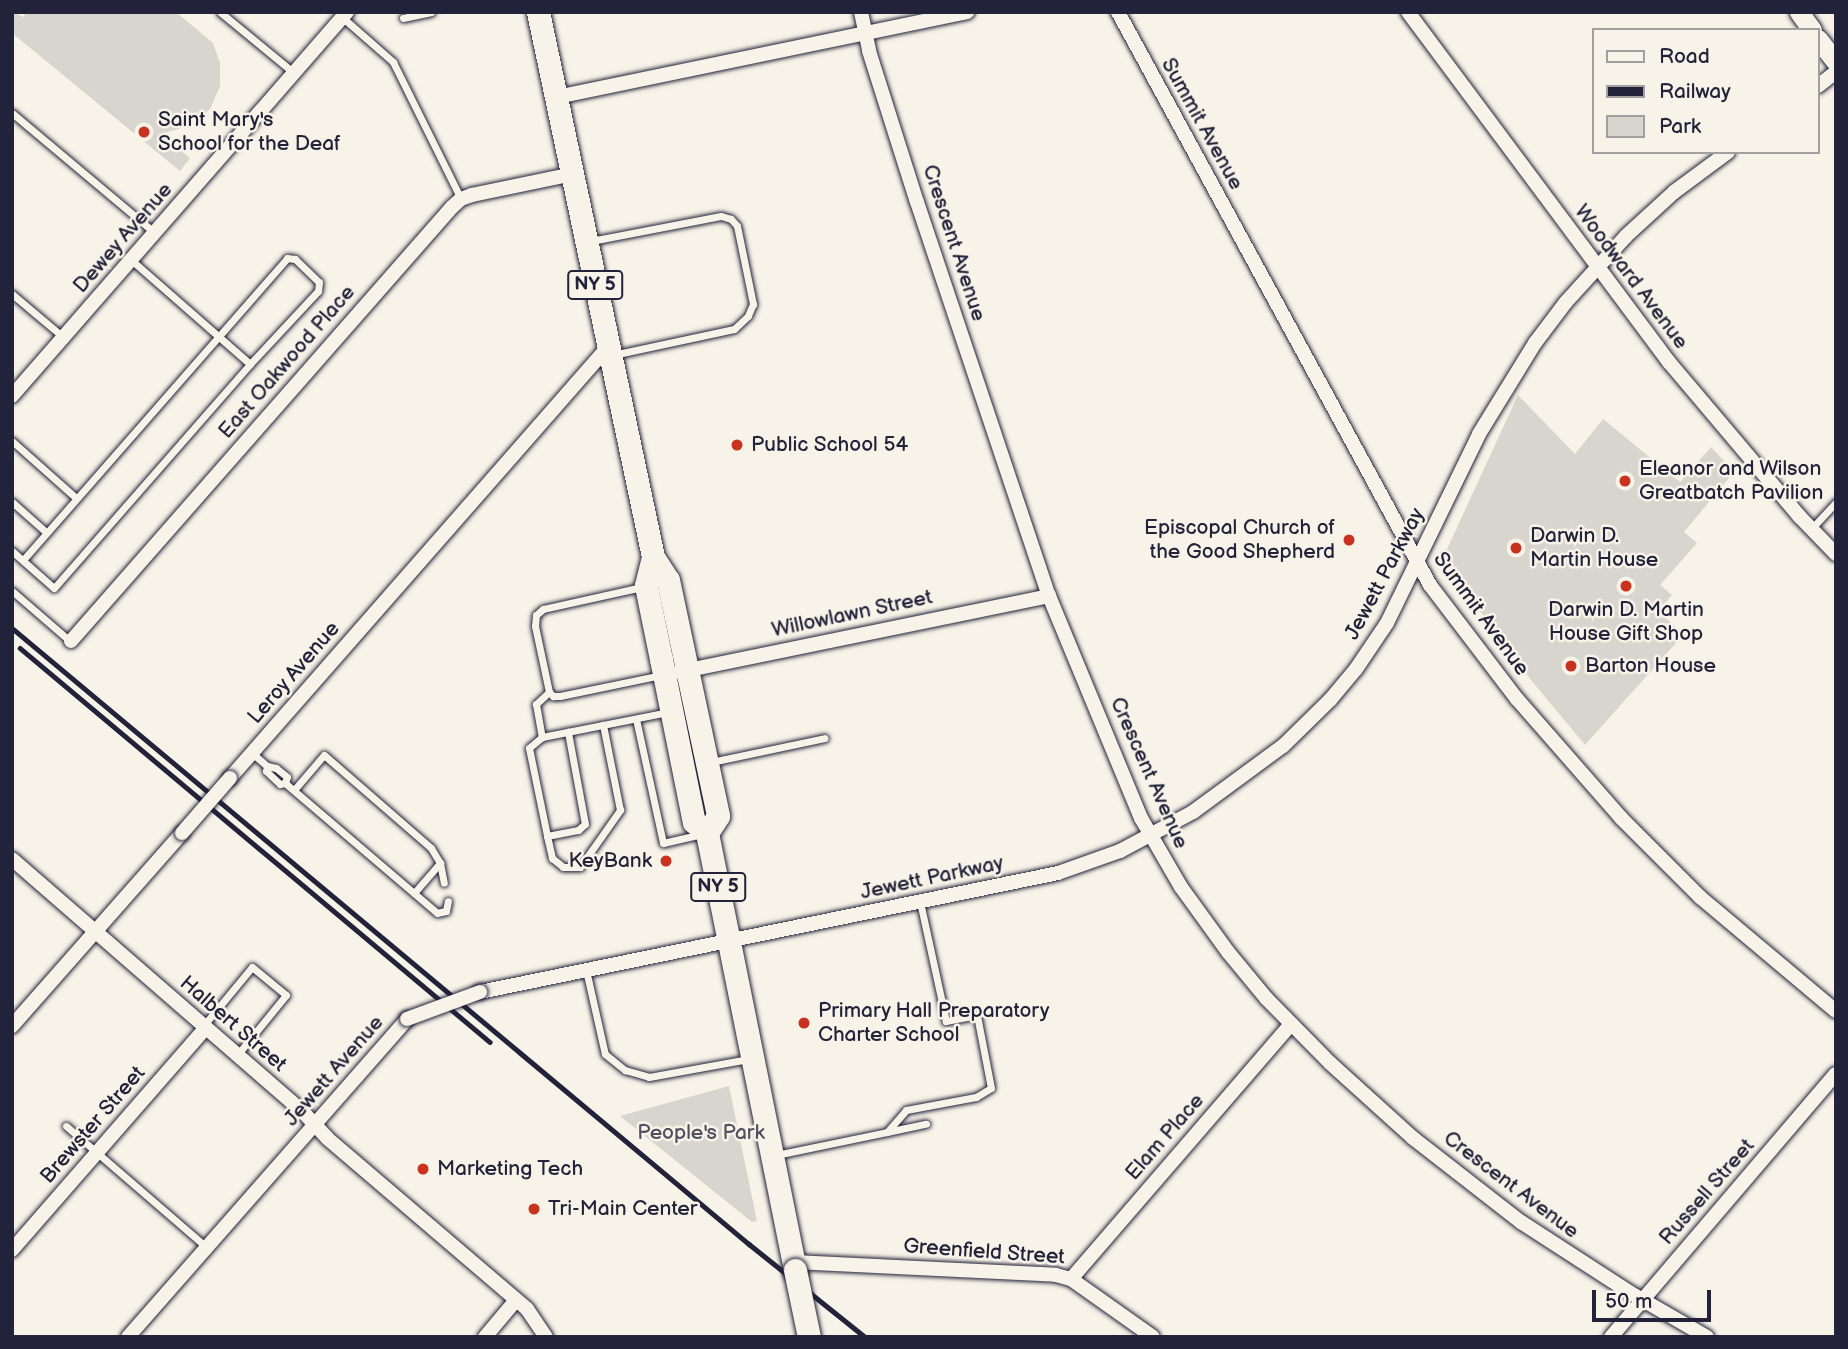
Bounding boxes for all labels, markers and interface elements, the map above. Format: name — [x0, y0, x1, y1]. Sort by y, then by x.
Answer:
legend — [1592, 28, 1820, 154]
text: Road — [1659, 44, 1710, 69]
street label: Summit Avenue — [1155, 54, 1249, 194]
text: Railway — [1659, 79, 1731, 104]
place label: Saint Mary's School for the Deaf — [158, 107, 341, 157]
text: Park — [1659, 114, 1701, 139]
marker: Saint Mary's School for the Deaf — [136, 124, 152, 140]
street label: Crescent Avenue — [917, 162, 991, 324]
street label: Dewey Avenue — [68, 177, 178, 299]
street label: Woodward Avenue — [1569, 200, 1693, 354]
road number: NY 5 — [567, 270, 623, 300]
street label: East Oakwood Place — [214, 280, 360, 444]
place label: Public School 54 — [751, 432, 909, 458]
marker: Public School 54 — [729, 437, 745, 453]
place label: Eleanor and Wilson Greatbatch Pavilion — [1639, 456, 1823, 506]
marker: Eleanor and Wilson Greatbatch Pavilion — [1617, 473, 1633, 489]
street label: Jewett Parkway — [1340, 504, 1430, 644]
place label: Episcopal Church of the Good Shepherd — [1144, 515, 1335, 565]
place label: Darwin D. Martin House — [1530, 523, 1658, 573]
marker: Episcopal Church of the Good Shepherd — [1341, 532, 1357, 548]
marker: Darwin D. Martin House — [1508, 540, 1524, 556]
street label: Summit Avenue — [1428, 547, 1534, 681]
marker: Darwin D. Martin House Gift Shop — [1618, 578, 1634, 594]
street label: Willowlawn Street — [769, 585, 935, 643]
place label: Darwin D. Martin House Gift Shop — [1548, 597, 1704, 647]
street label: Leroy Avenue — [242, 616, 346, 730]
place label: Barton House — [1585, 653, 1716, 679]
marker: Barton House — [1563, 658, 1579, 674]
street label: Crescent Avenue — [1104, 693, 1194, 853]
place label: KeyBank — [569, 848, 652, 874]
street label: Jewett Parkway — [858, 851, 1006, 905]
marker: KeyBank — [658, 853, 674, 869]
road number: NY 5 — [690, 872, 746, 902]
street label: Halbert Street — [174, 971, 292, 1077]
place label: Primary Hall Preparatory Charter School — [818, 998, 1051, 1048]
street label: Jewett Avenue — [279, 1010, 389, 1132]
marker: Primary Hall Preparatory Charter School — [796, 1015, 812, 1031]
street label: Brewster Street — [35, 1061, 151, 1189]
street label: Elam Place — [1121, 1089, 1209, 1185]
park label: People's Park — [637, 1120, 765, 1146]
street label: Crescent Avenue — [1438, 1126, 1584, 1244]
street label: Russell Street — [1654, 1134, 1760, 1250]
place label: Marketing Tech — [437, 1156, 584, 1182]
marker: Marketing Tech — [415, 1161, 431, 1177]
place label: Tri-Main Center — [548, 1196, 697, 1222]
marker: Tri-Main Center — [526, 1201, 542, 1217]
street label: Greenfield Street — [902, 1234, 1066, 1270]
scale bar — [1596, 1276, 1715, 1320]
text: 50 m — [1605, 1289, 1652, 1314]

